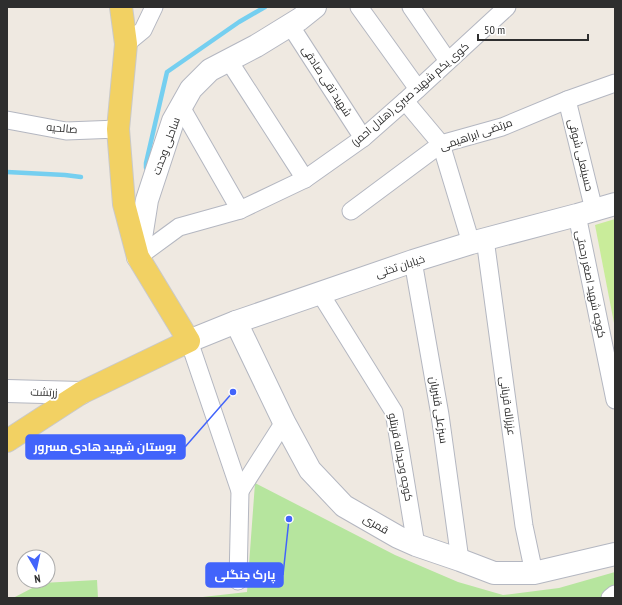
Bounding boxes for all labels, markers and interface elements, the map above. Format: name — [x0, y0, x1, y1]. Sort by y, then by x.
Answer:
scale bar — [478, 16, 588, 42]
text: 50 m — [484, 22, 505, 37]
street label: کوی یکم شهید صبری (هلال احمر) — [348, 39, 472, 150]
street label: شهید تقی صادقی — [299, 43, 355, 119]
street label: ساحلی وحدت — [149, 115, 183, 177]
street label: مرتضی ابراهیمی — [438, 115, 514, 153]
street label: حسینعلی شوقی — [565, 117, 597, 193]
street label: صالحیه — [46, 120, 78, 136]
street label: کوچه شهید اصغر رحمتی — [573, 229, 609, 339]
street label: خیابان تختی — [374, 251, 426, 281]
street label: سبزعلی قنبریان — [427, 376, 451, 444]
street label: عزیزاله قربانی — [497, 376, 519, 436]
street label: زرتشت — [30, 385, 58, 399]
street label: کوچه وحیداله قربتلو — [386, 412, 416, 503]
callout: بوستان شهید هادی مسرور — [26, 435, 185, 459]
text: بوستان شهید هادی مسرور — [33, 439, 176, 455]
street label: قمری — [361, 511, 391, 537]
north arrow — [16, 549, 56, 589]
callout: پارک جنگلی — [206, 563, 283, 587]
text: پارک جنگلی — [215, 567, 276, 584]
text: N — [33, 571, 42, 586]

